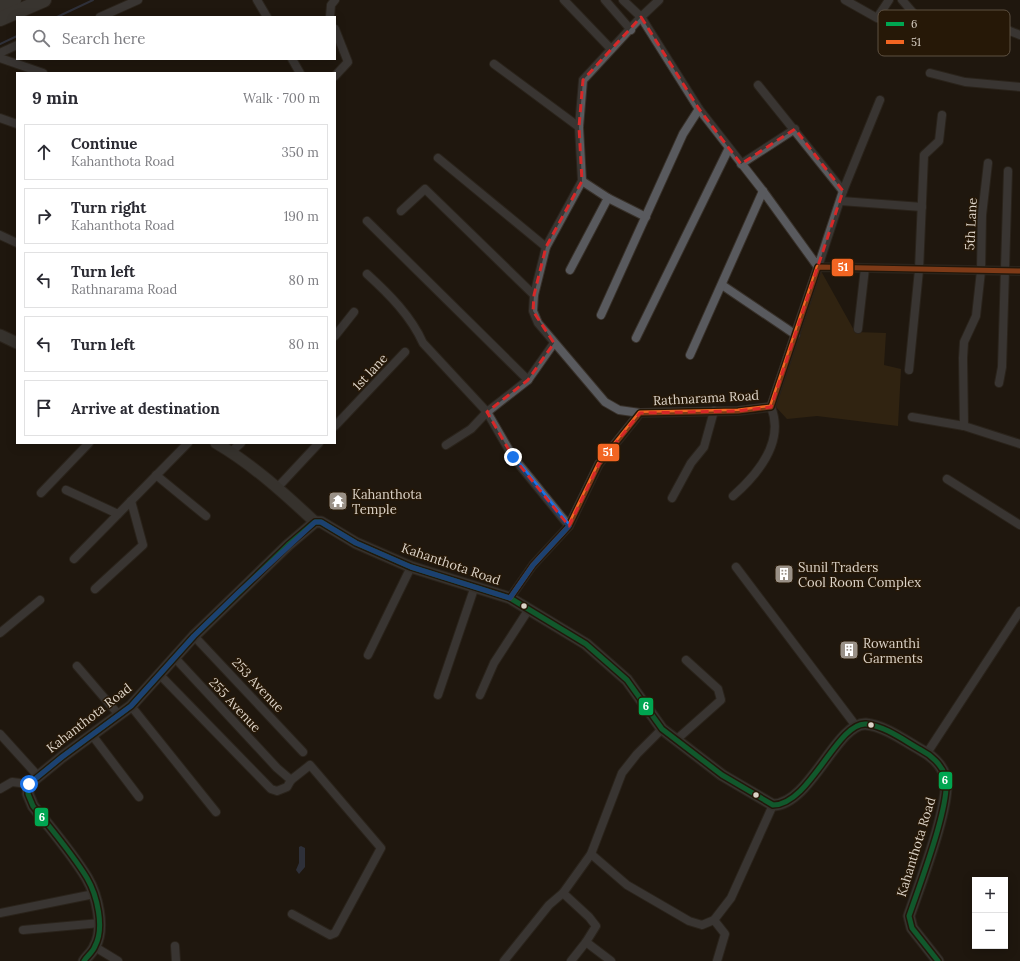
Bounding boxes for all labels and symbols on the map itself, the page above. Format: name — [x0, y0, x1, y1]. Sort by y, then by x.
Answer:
legend — [878, 10, 1010, 56]
text: 6 — [911, 17, 917, 31]
text: 51 — [911, 35, 921, 49]
street label: 5th Lane — [961, 197, 981, 251]
line badge: 51 — [831, 258, 854, 277]
text: 51 — [838, 260, 849, 274]
street label: 1st lane — [349, 350, 391, 394]
street label: Rathnarama Road — [652, 387, 760, 409]
line badge: 51 — [597, 443, 620, 462]
text: 51 — [603, 445, 614, 459]
route end — [504, 448, 522, 466]
place label: Kahanthota Temple — [352, 486, 422, 518]
temple icon: Kahanthota Temple — [327, 490, 349, 512]
street label: Kahanthota Road — [399, 539, 503, 589]
place label: Sunil Traders Cool Room Complex — [798, 559, 921, 591]
building icon: Sunil Traders Cool Room Complex — [773, 563, 795, 585]
unlabelled marker — [519, 601, 529, 611]
place label: Rowanthi Garments — [863, 635, 923, 667]
building icon: Rowanthi Garments — [838, 639, 860, 661]
street label: 253 Avenue — [228, 654, 288, 716]
street label: 255 Avenue — [205, 674, 265, 736]
street label: Kahanthota Road — [43, 679, 135, 757]
line badge: 6 — [638, 697, 654, 716]
text: 6 — [643, 699, 649, 713]
unlabelled marker — [866, 720, 876, 730]
line badge: 6 — [938, 771, 953, 790]
text: 6 — [942, 773, 948, 787]
route start — [20, 775, 38, 793]
unlabelled marker — [751, 790, 761, 800]
street label: Kahanthota Road — [893, 795, 939, 899]
line badge: 6 — [34, 807, 49, 827]
text: 6 — [39, 810, 45, 824]

